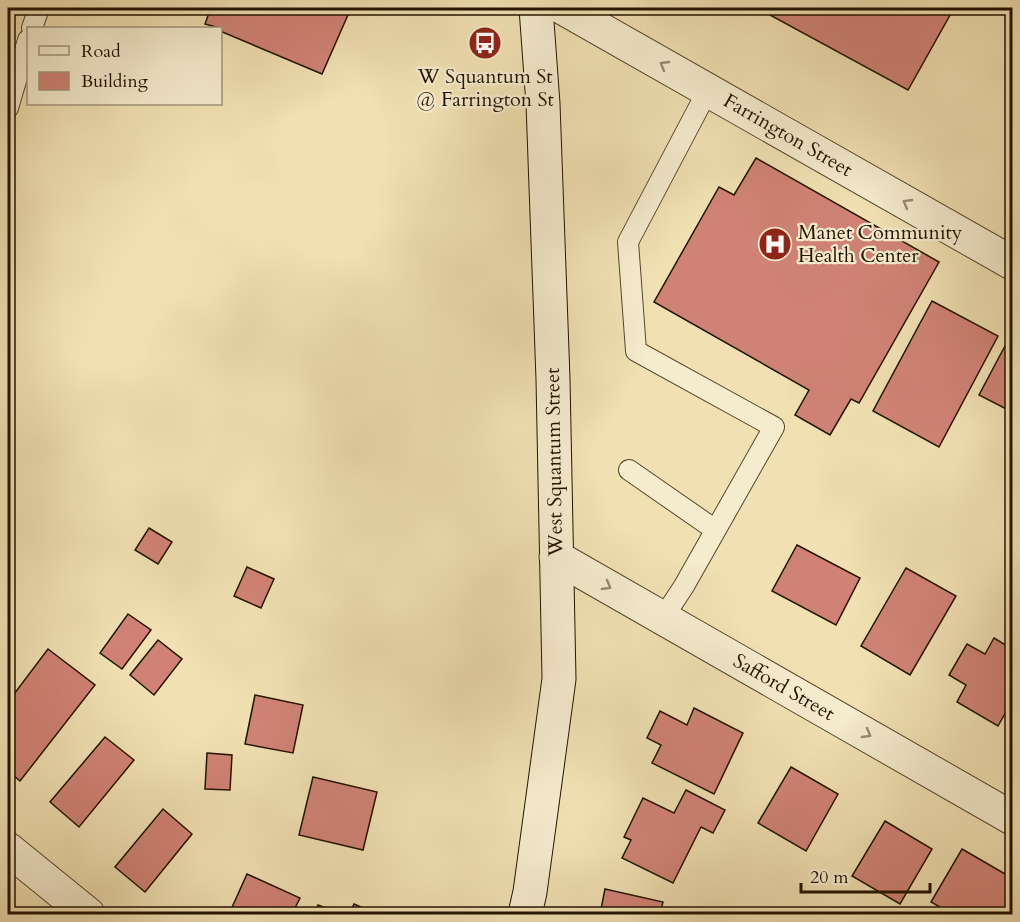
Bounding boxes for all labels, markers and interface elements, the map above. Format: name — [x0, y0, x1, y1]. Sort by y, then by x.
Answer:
bus stop icon: W Squantum St @ Farrington St — [467, 25, 503, 61]
legend — [27, 27, 222, 105]
text: Road — [81, 39, 121, 64]
one-way arrow — [660, 61, 670, 72]
place label: W Squantum St @ Farrington St — [416, 63, 555, 113]
text: Building — [81, 69, 149, 94]
street label: Farrington Street — [719, 87, 858, 183]
one-way arrow — [903, 199, 913, 210]
place label: Manet Community Health Center — [798, 219, 963, 269]
hospital icon: Manet Community Health Center — [757, 226, 793, 262]
street label: West Squantum Street — [539, 367, 569, 558]
one-way arrow — [600, 578, 611, 590]
street label: Safford Street — [728, 647, 840, 727]
one-way arrow — [861, 727, 871, 738]
scale bar — [801, 856, 930, 894]
text: 20 m — [810, 865, 849, 890]

